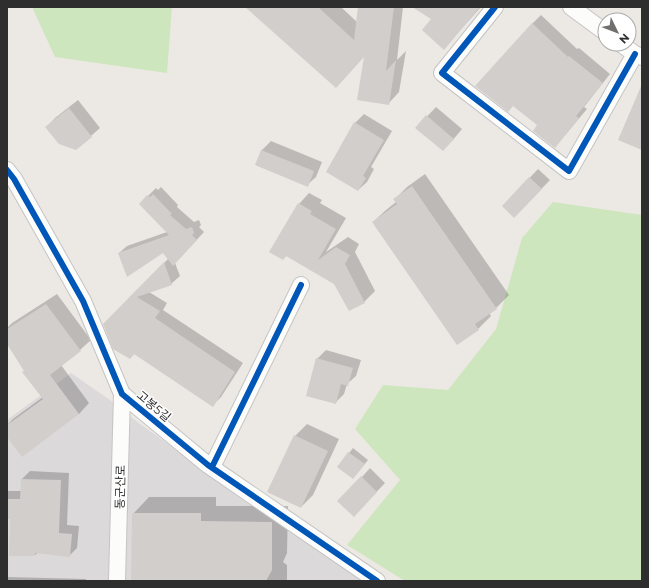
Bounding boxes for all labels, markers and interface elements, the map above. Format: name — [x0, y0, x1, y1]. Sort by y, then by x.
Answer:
north arrow — [597, 12, 637, 52]
text: N — [616, 31, 632, 47]
street label: 고봉5길 — [134, 387, 174, 425]
street label: 동군산로 — [112, 465, 128, 509]

